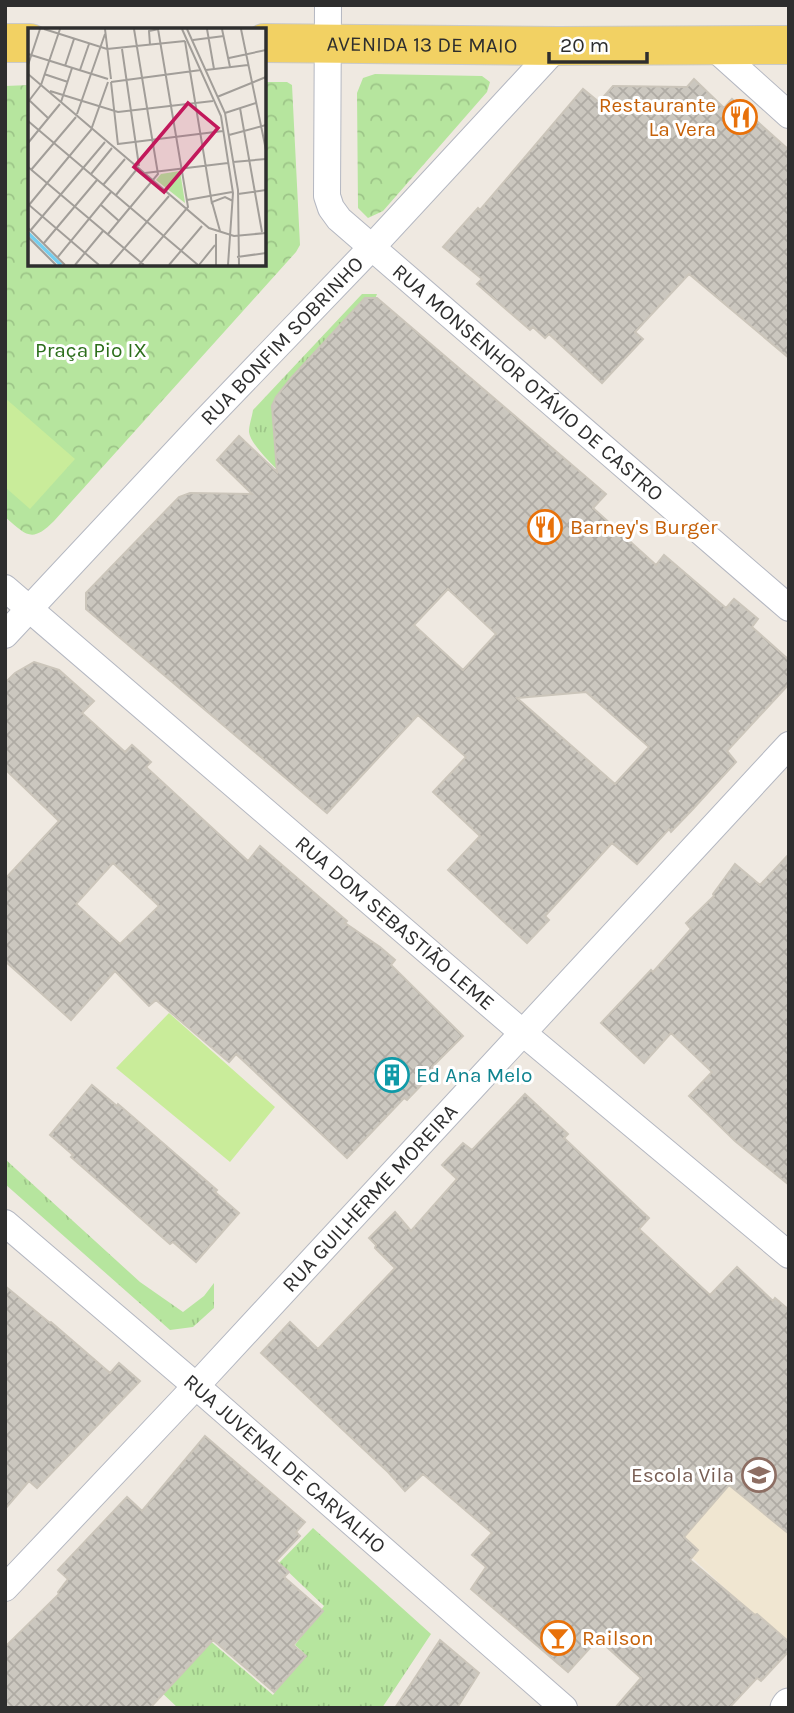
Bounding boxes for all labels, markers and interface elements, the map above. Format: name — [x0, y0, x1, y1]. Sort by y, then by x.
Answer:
scale bar — [549, 21, 647, 65]
inset map — [28, 28, 266, 266]
street label: AVENIDA 13 DE MAIO — [327, 32, 517, 58]
text: 20 m — [560, 33, 609, 57]
place label: Restaurante La Vera — [599, 93, 716, 141]
restaurant icon: Restaurante La Vera — [721, 98, 759, 136]
street label: RUA BONFIM SOBRINHO — [196, 252, 368, 430]
street label: RUA MONSENHOR OTÁVIO DE CASTRO — [388, 259, 668, 506]
park label: Praça Pio IX — [35, 338, 147, 362]
restaurant icon: Barney's Burger — [526, 508, 564, 546]
place label: Barney's Burger — [570, 515, 718, 539]
street label: RUA DOM SEBASTIÃO LEME — [291, 831, 499, 1015]
building icon: Ed Ana Melo — [373, 1056, 411, 1094]
place label: Ed Ana Melo — [416, 1063, 532, 1087]
street label: RUA GUILHERME MOREIRA — [277, 1099, 462, 1297]
street label: RUA JUVENAL DE CARVALHO — [179, 1369, 390, 1558]
school or university icon: Escola Vila — [740, 1456, 778, 1494]
place label: Escola Vila — [631, 1463, 734, 1487]
bar icon: Railson — [539, 1619, 577, 1657]
place label: Railson — [582, 1626, 654, 1650]

